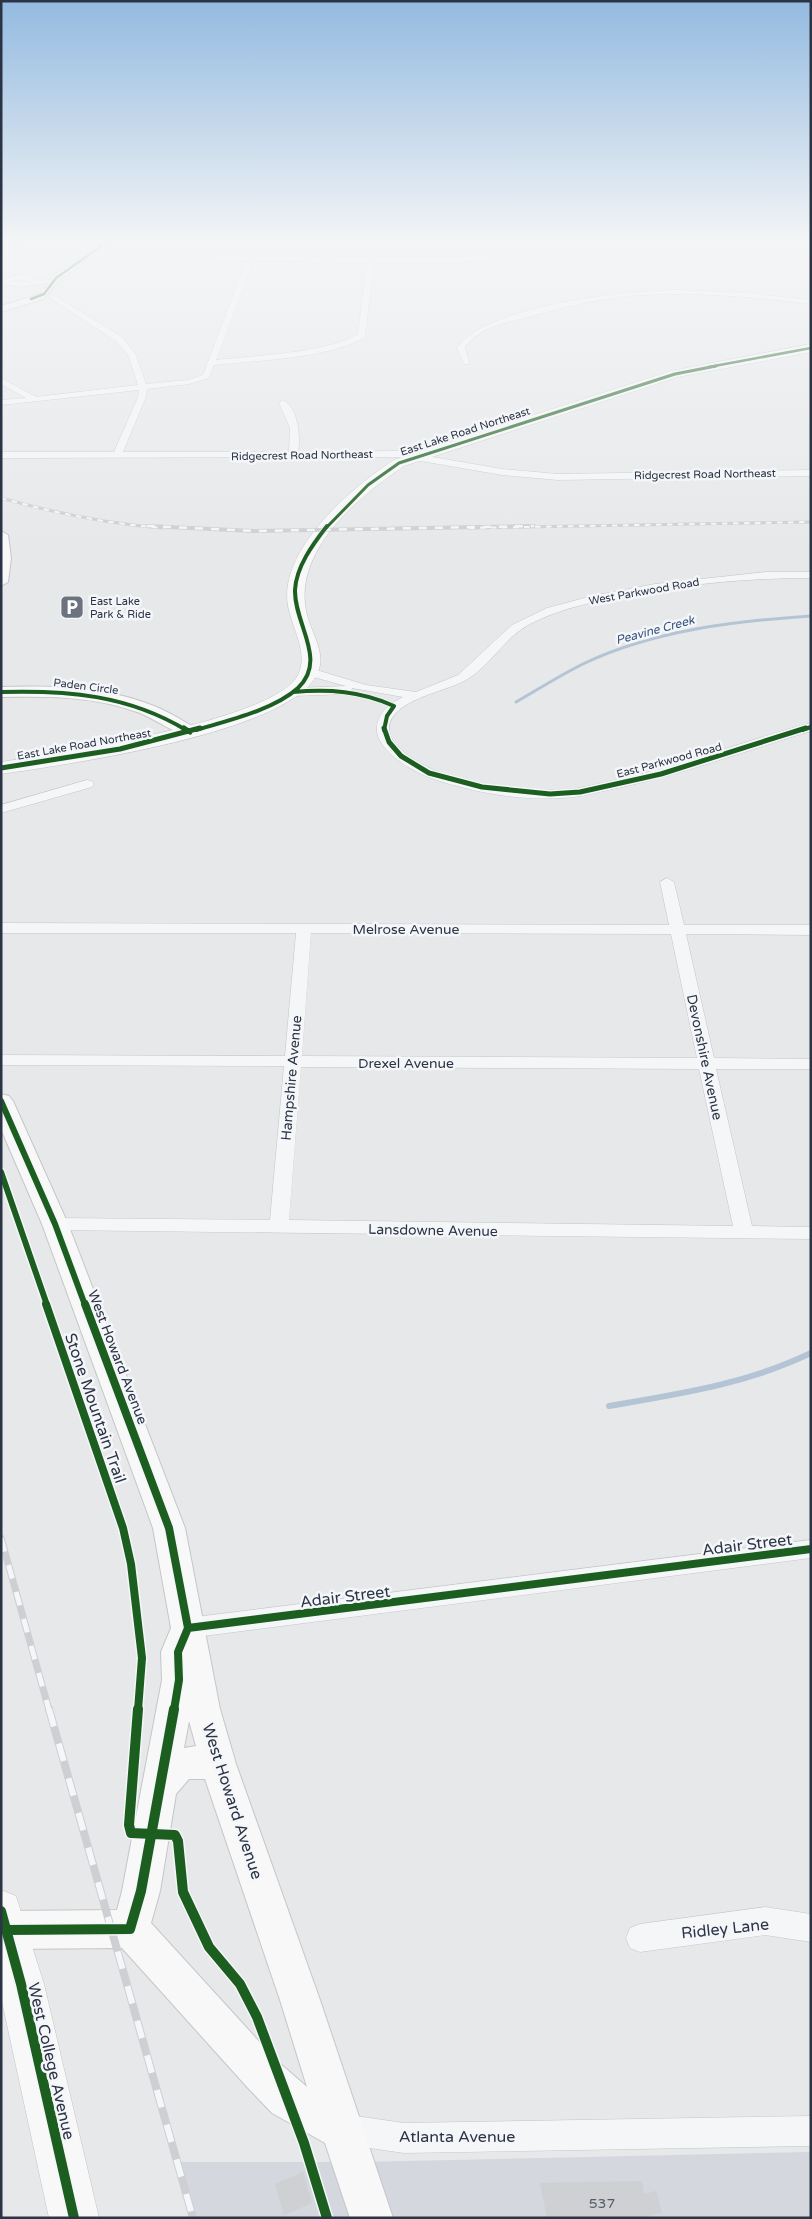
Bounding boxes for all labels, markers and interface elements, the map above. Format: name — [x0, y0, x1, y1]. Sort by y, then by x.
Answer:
street label: East Lake Road Northeast — [399, 404, 532, 459]
street label: Ridgecrest Road Northeast — [231, 448, 373, 463]
street label: Ridgecrest Road Northeast — [634, 467, 776, 482]
street label: West Parkwood Road — [588, 575, 700, 608]
parking icon: East Lake Park & Ride — [59, 594, 85, 620]
place label: East Lake Park & Ride — [90, 595, 151, 621]
water label: Peavine Creek — [614, 612, 697, 647]
street label: Paden Circle — [53, 676, 119, 697]
street label: East Lake Road Northeast — [16, 726, 152, 763]
street label: East Parkwood Road — [615, 740, 723, 781]
street label: Melrose Avenue — [353, 921, 459, 938]
street label: Devonshire Avenue — [683, 993, 726, 1122]
street label: Hampshire Avenue — [278, 1015, 305, 1141]
street label: Drexel Avenue — [358, 1055, 454, 1072]
street label: Lansdowne Avenue — [368, 1221, 498, 1240]
street label: West Howard Avenue — [84, 1288, 151, 1427]
street label: Stone Mountain Trail — [60, 1331, 130, 1486]
street label: Adair Street — [701, 1530, 793, 1560]
street label: Adair Street — [299, 1582, 391, 1612]
street label: West Howard Avenue — [197, 1721, 267, 1882]
street label: Ridley Lane — [680, 1914, 770, 1944]
street label: West College Avenue — [23, 1981, 79, 2142]
street label: Atlanta Avenue — [399, 2127, 515, 2147]
house number: 537 — [589, 2195, 615, 2212]

